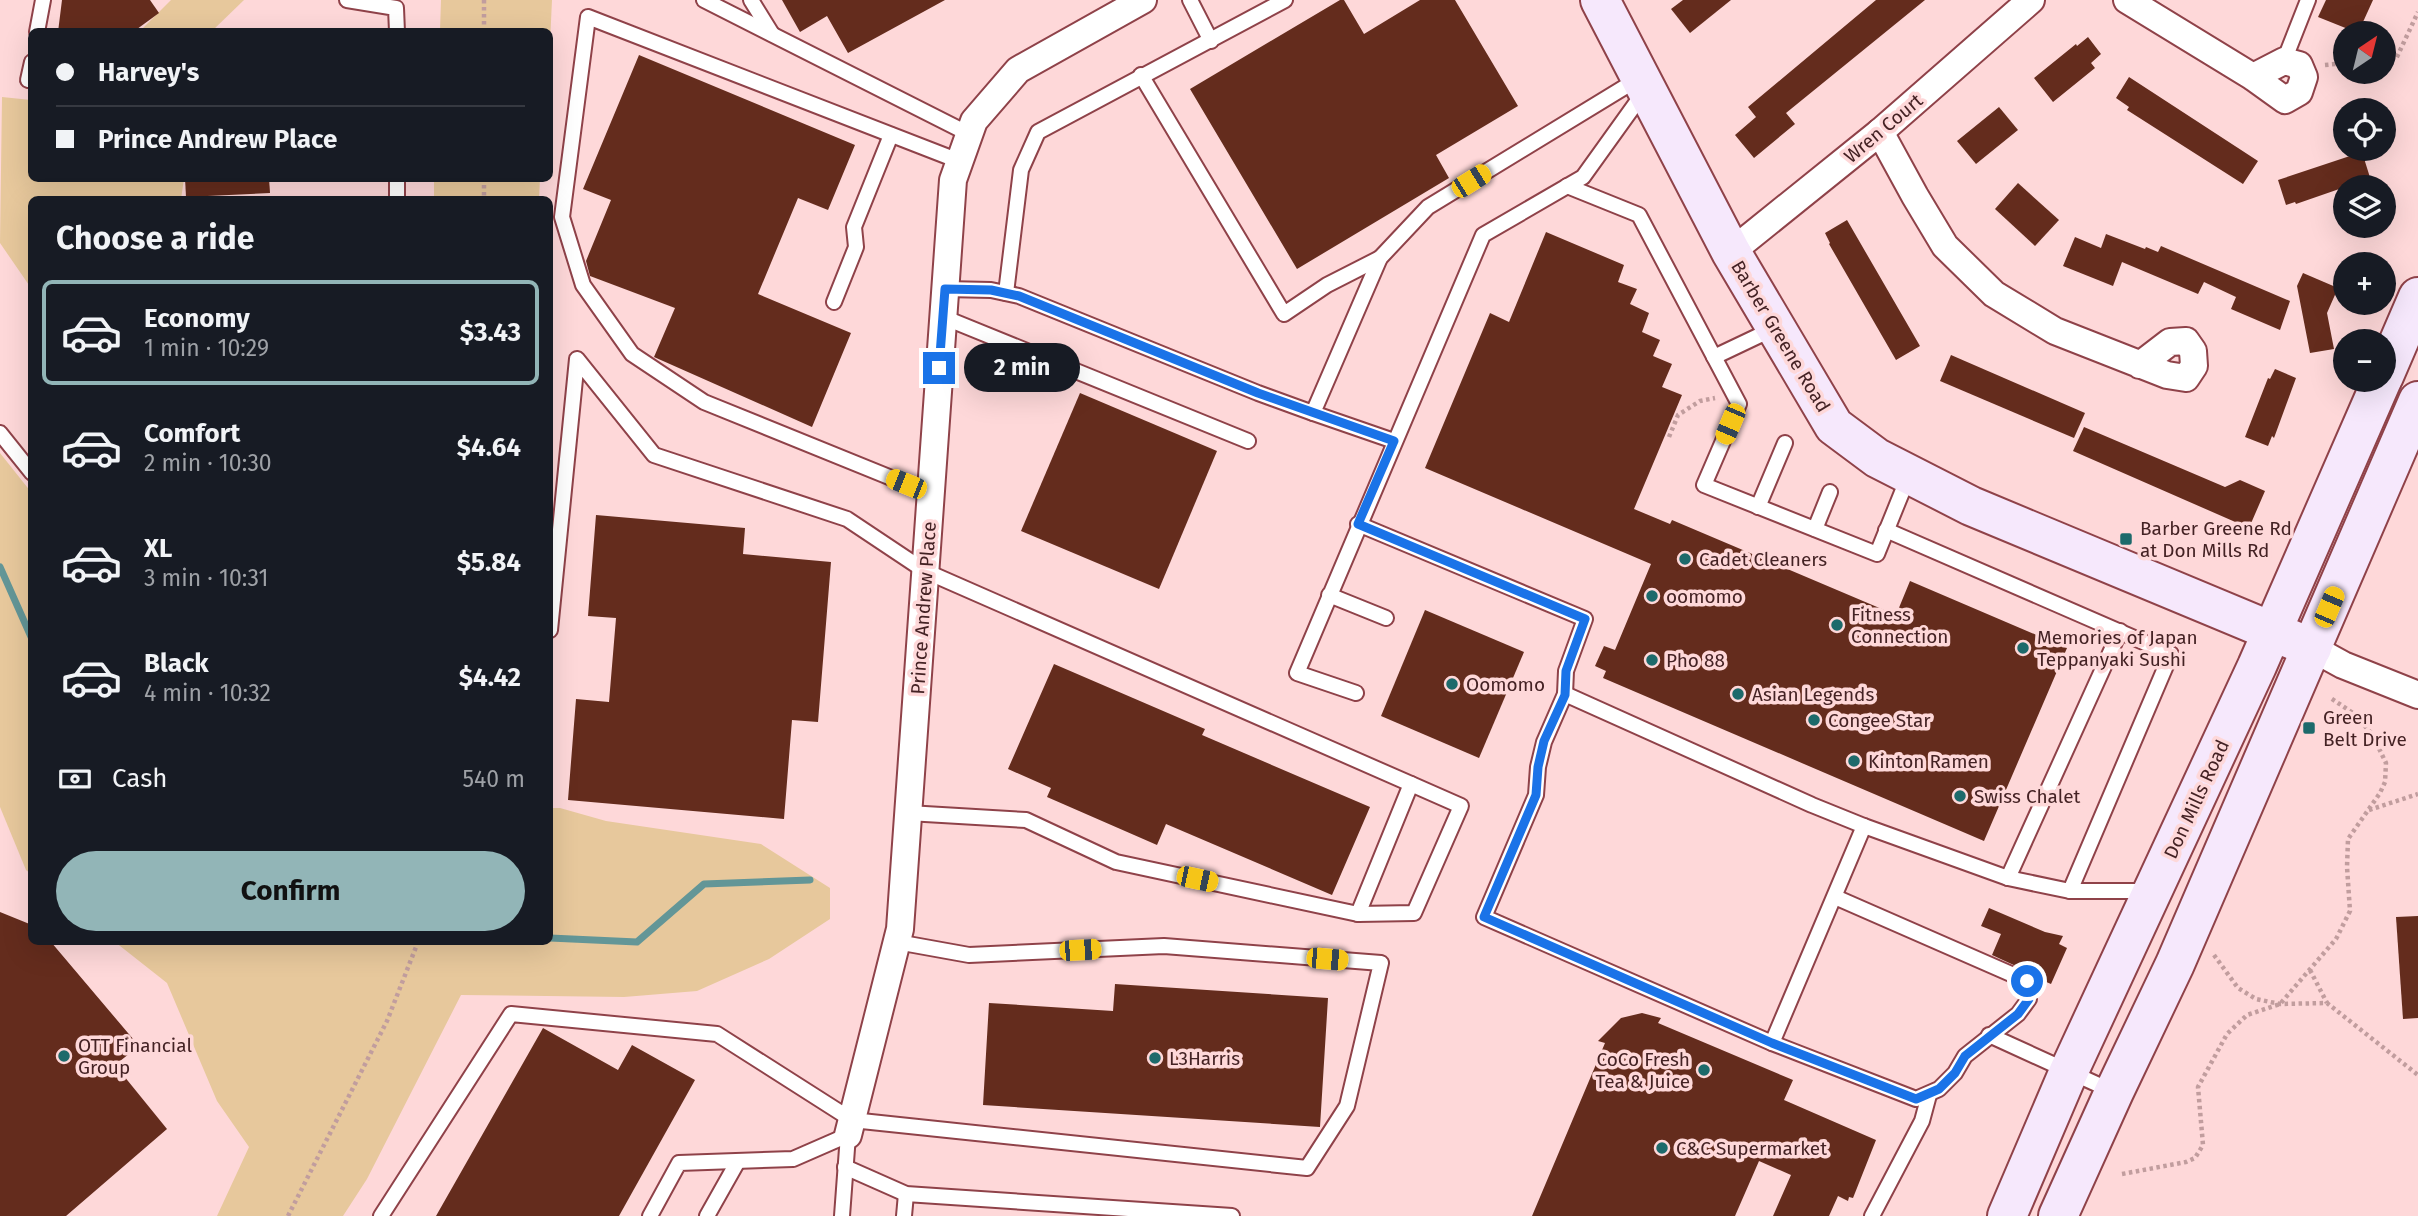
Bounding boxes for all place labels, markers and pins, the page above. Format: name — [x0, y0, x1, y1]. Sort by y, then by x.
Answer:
place label: Barber Greene Rd at Don Mills Rd — [2140, 517, 2292, 562]
marker: Barber Greene Rd at Don Mills Rd — [2118, 531, 2134, 547]
place label: Cadet Cleaners — [1699, 548, 1827, 571]
marker: Cadet Cleaners — [1677, 551, 1693, 567]
place label: oomomo — [1666, 585, 1743, 608]
marker: oomomo — [1644, 588, 1660, 604]
place label: Fitness Connection — [1851, 603, 1949, 648]
marker: Fitness Connection — [1829, 617, 1845, 633]
place label: Memories of Japan Teppanyaki Sushi — [2037, 626, 2198, 671]
marker: Memories of Japan Teppanyaki Sushi — [2015, 640, 2031, 656]
place label: Pho 88 — [1666, 649, 1725, 672]
marker: Pho 88 — [1644, 652, 1660, 668]
place label: Oomomo — [1466, 673, 1545, 696]
marker: Oomomo — [1444, 676, 1460, 692]
place label: Asian Legends — [1752, 683, 1874, 706]
marker: Asian Legends — [1730, 686, 1746, 702]
place label: Green Belt Drive — [2323, 706, 2407, 751]
place label: Congee Star — [1828, 709, 1931, 732]
marker: Congee Star — [1806, 712, 1822, 728]
marker: Green Belt Drive — [2301, 720, 2317, 736]
place label: Kinton Ramen — [1868, 750, 1989, 773]
marker: Kinton Ramen — [1846, 753, 1862, 769]
place label: Swiss Chalet — [1974, 785, 2080, 808]
marker: Swiss Chalet — [1952, 788, 1968, 804]
place label: OTT Financial Group — [78, 1034, 192, 1079]
place label: L3Harris — [1169, 1047, 1240, 1070]
marker: OTT Financial Group — [56, 1048, 72, 1064]
place label: CoCo Fresh Tea & Juice — [1596, 1048, 1690, 1093]
marker: L3Harris — [1147, 1050, 1163, 1066]
marker: CoCo Fresh Tea & Juice — [1696, 1062, 1712, 1078]
place label: C&C Supermarket — [1676, 1137, 1827, 1160]
marker: C&C Supermarket — [1654, 1140, 1670, 1156]

